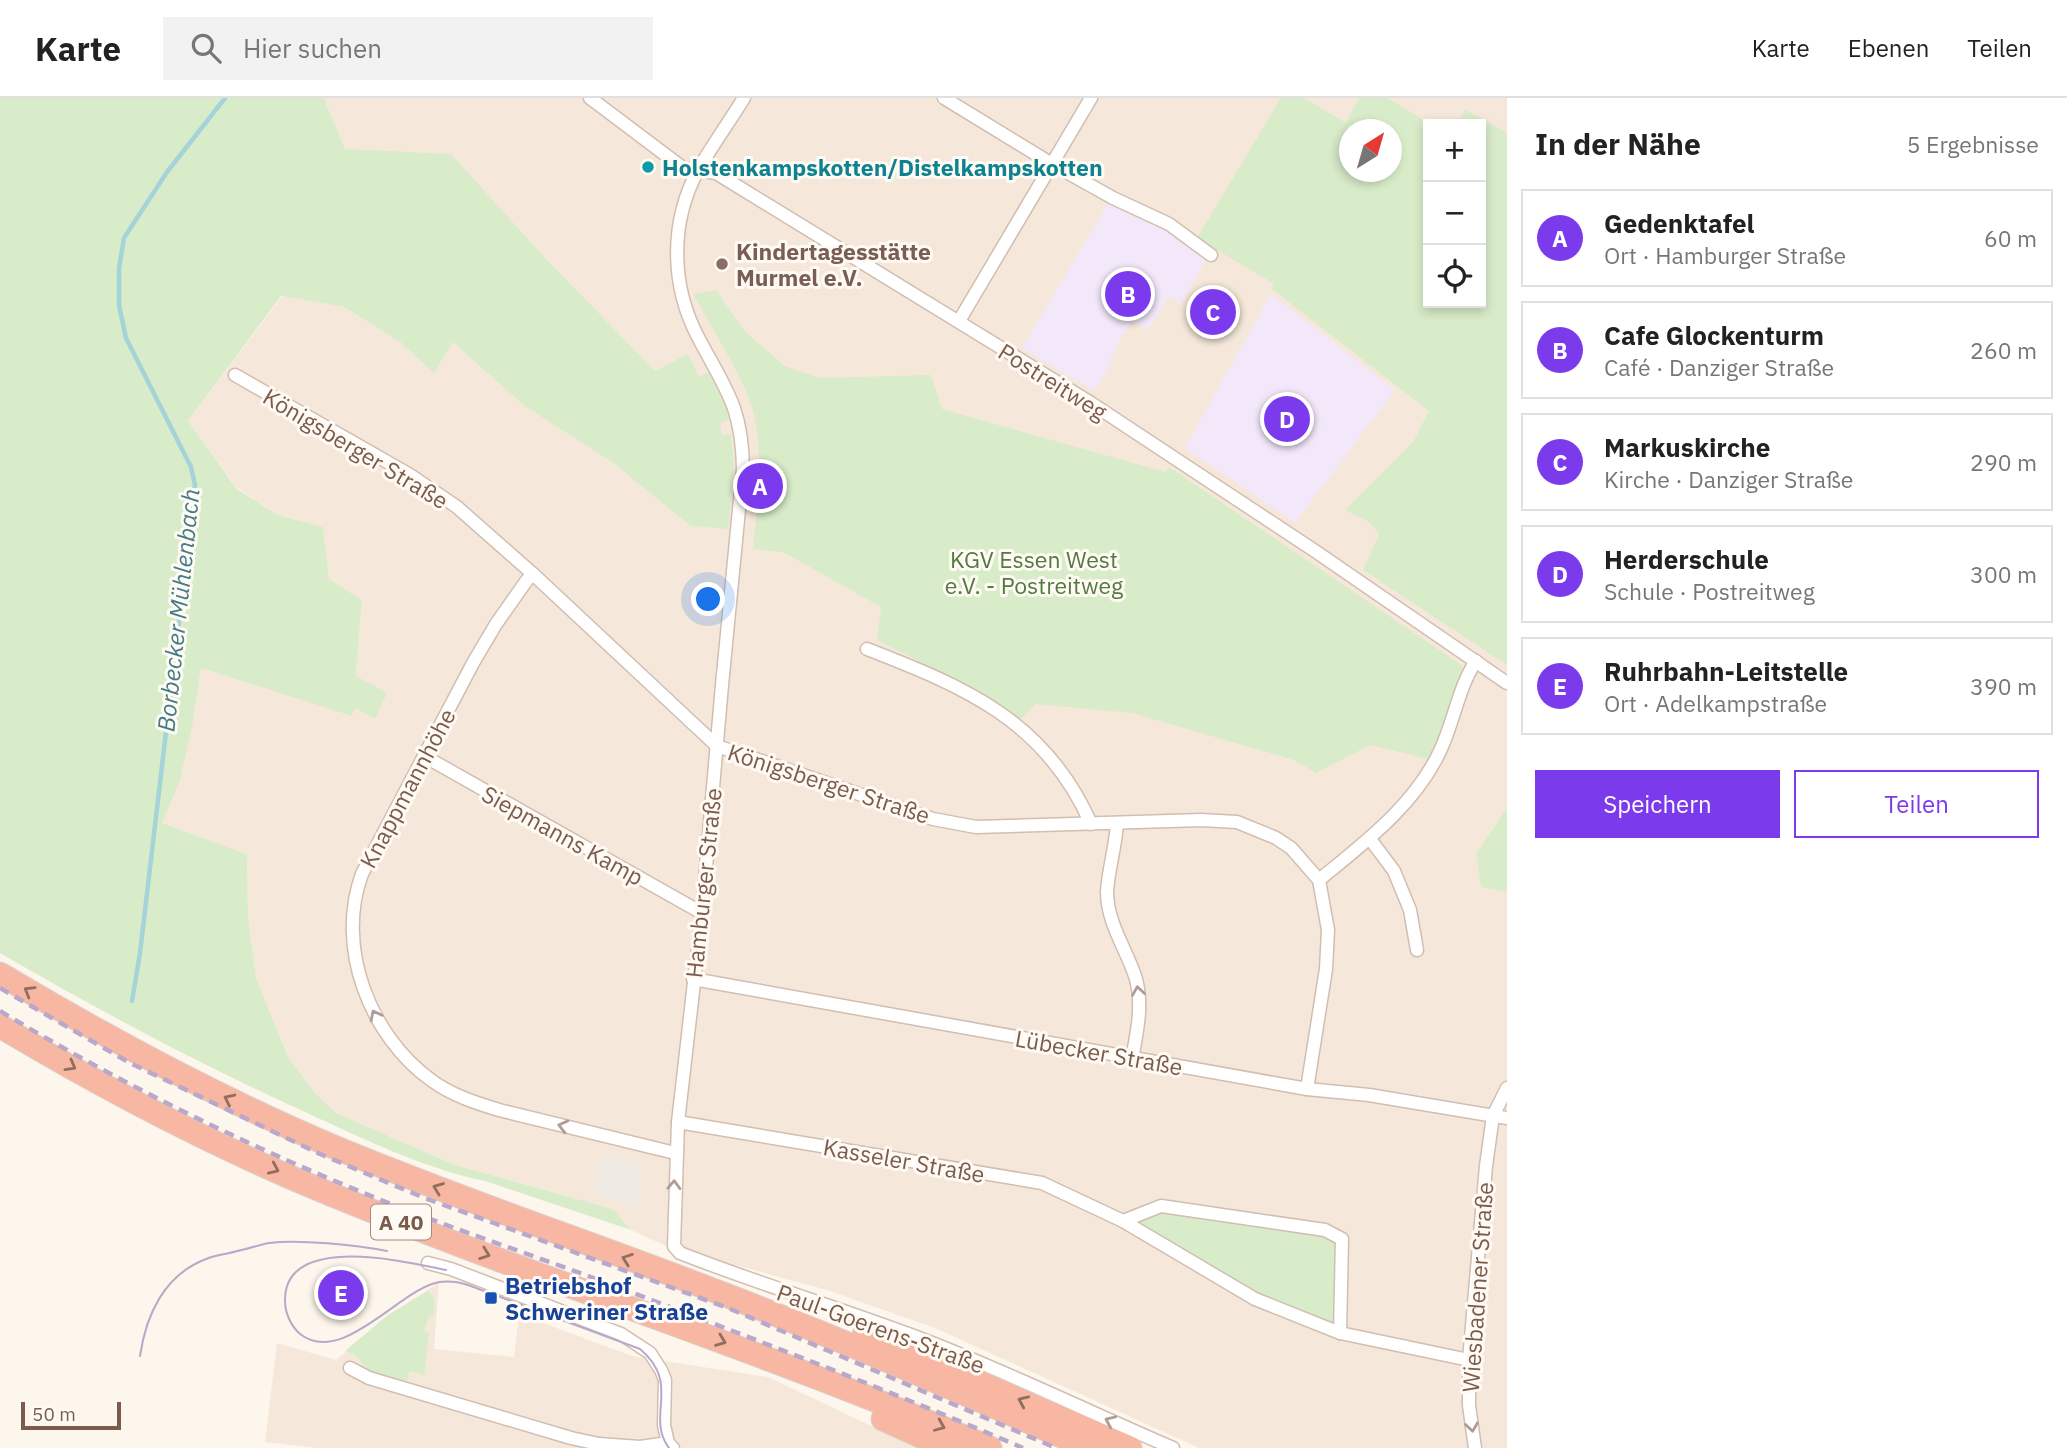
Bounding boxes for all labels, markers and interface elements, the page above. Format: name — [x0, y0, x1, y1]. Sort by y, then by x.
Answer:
search box — [163, 17, 653, 80]
text: Karte — [35, 27, 121, 70]
icon: search — [187, 29, 225, 67]
text: Hier suchen — [243, 31, 382, 65]
text: Karte — [1752, 32, 1810, 64]
text: Ebenen — [1848, 32, 1929, 64]
text: Teilen — [1967, 32, 2032, 64]
north arrow — [1339, 119, 1402, 182]
map controls — [1423, 119, 1486, 308]
button: + — [1423, 119, 1486, 182]
text: In der Nähe — [1535, 124, 1701, 163]
text: 5 Ergebnisse — [1907, 129, 2039, 159]
place label: Holstenkampskotten/Distelkampskotten — [662, 152, 1103, 182]
marker: Holstenkampskotten/Distelkampskotten — [640, 159, 656, 175]
button: − — [1423, 182, 1486, 245]
text: Gedenktafel — [1604, 206, 1755, 240]
text: A — [1552, 223, 1568, 253]
text: 60 m — [1984, 223, 2037, 253]
place label: Kindertagesstätte Murmel e.V. — [736, 236, 931, 292]
text: Ort · Hamburger Straße — [1604, 240, 1846, 270]
button: locate — [1423, 245, 1486, 308]
marker: Kindertagesstätte Murmel e.V. — [714, 256, 730, 272]
pin: B — [1105, 268, 1151, 320]
pin: C — [1190, 286, 1236, 338]
text: Cafe Glockenturm — [1604, 318, 1824, 352]
text: B — [1552, 335, 1568, 365]
text: 260 m — [1970, 335, 2037, 365]
street label: Postreitweg — [993, 336, 1113, 426]
text: Café · Danziger Straße — [1604, 352, 1834, 382]
street label: Königsberger Straße — [258, 381, 454, 515]
pin: D — [1264, 393, 1310, 445]
text: Markuskirche — [1604, 430, 1770, 464]
text: C — [1553, 447, 1567, 477]
text: 290 m — [1970, 447, 2037, 477]
pin: A — [737, 460, 783, 512]
text: Kirche · Danziger Straße — [1604, 464, 1853, 494]
water label: Borbecker Mühlenbach — [149, 487, 207, 733]
text: Herderschule — [1604, 542, 1769, 576]
park label: KGV Essen West e.V. - Postreitweg — [945, 544, 1123, 600]
text: D — [1552, 559, 1568, 589]
text: 300 m — [1970, 559, 2037, 589]
text: Schule · Postreitweg — [1604, 576, 1815, 606]
your location — [691, 582, 725, 616]
text: Ruhrbahn-Leitstelle — [1604, 654, 1848, 688]
text: E — [1553, 671, 1567, 701]
text: 390 m — [1970, 671, 2037, 701]
text: Ort · Adelkampstraße — [1604, 688, 1827, 718]
street label: Knappmannhöhe — [352, 703, 462, 873]
street label: Königsberger Straße — [724, 736, 934, 830]
button: Speichern — [1535, 770, 1780, 838]
button: Teilen — [1794, 770, 2039, 838]
street label: Siepmanns Kamp — [477, 778, 649, 892]
street label: Hamburger Straße — [678, 787, 728, 979]
one-way arrow — [1131, 985, 1146, 997]
one-way arrow — [24, 987, 37, 1000]
one-way arrow — [370, 1010, 384, 1022]
street label: Lübecker Straße — [1013, 1023, 1185, 1081]
one-way arrow — [64, 1058, 76, 1071]
one-way arrow — [224, 1093, 236, 1107]
one-way arrow — [557, 1120, 569, 1134]
street label: Kasseler Straße — [821, 1131, 987, 1189]
one-way arrow — [267, 1161, 279, 1175]
one-way arrow — [667, 1180, 682, 1191]
street label: Wiesbadener Straße — [1455, 1181, 1499, 1393]
one-way arrow — [432, 1183, 444, 1197]
road number: A 40 — [371, 1204, 431, 1240]
one-way arrow — [478, 1246, 490, 1260]
one-way arrow — [621, 1253, 633, 1267]
pin: E — [318, 1267, 364, 1319]
place label: Betriebshof Schweriner Straße — [505, 1270, 708, 1326]
street label: Paul-Goerens-Straße — [773, 1276, 989, 1380]
marker: Betriebshof Schweriner Straße — [483, 1290, 499, 1306]
one-way arrow — [715, 1333, 727, 1347]
one-way arrow — [1017, 1395, 1030, 1409]
scale bar — [21, 1399, 121, 1431]
text: 50 m — [32, 1402, 76, 1426]
one-way arrow — [1105, 1415, 1117, 1429]
one-way arrow — [932, 1418, 945, 1432]
one-way arrow — [1465, 1422, 1480, 1433]

